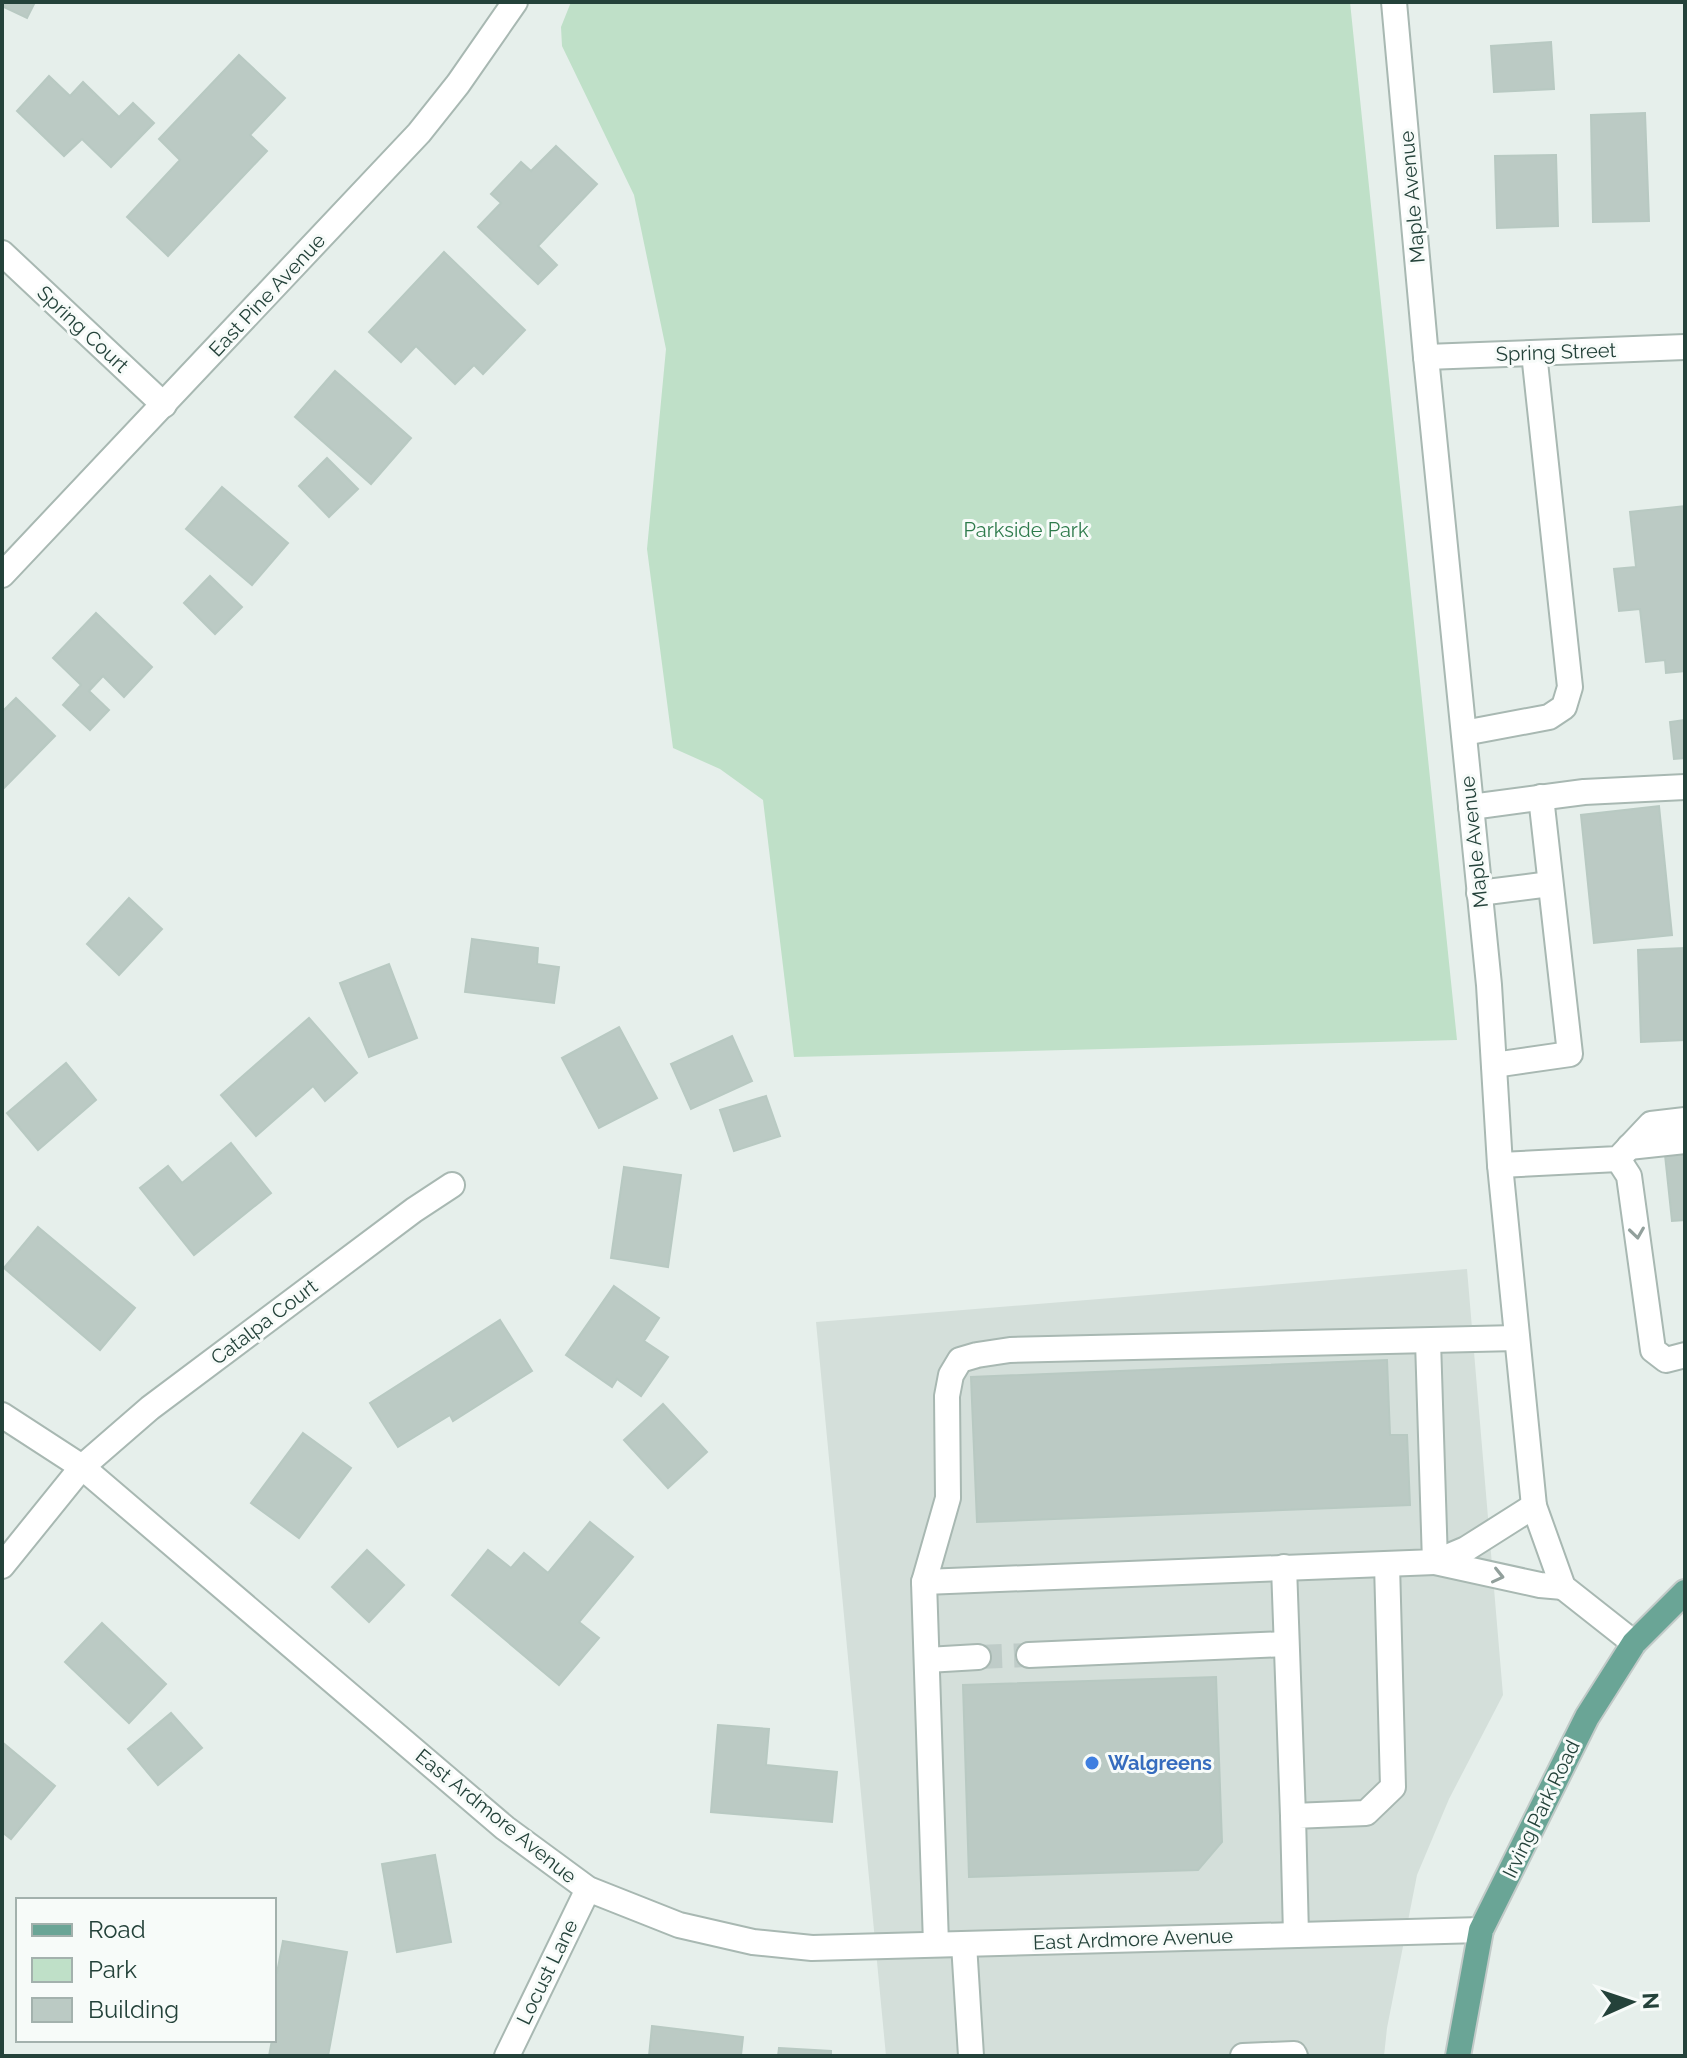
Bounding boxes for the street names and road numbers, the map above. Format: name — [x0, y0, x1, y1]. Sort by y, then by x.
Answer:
street label: Maple Avenue — [1394, 130, 1430, 264]
street label: East Pine Avenue — [204, 228, 330, 361]
street label: Spring Court — [32, 281, 134, 378]
street label: Spring Street — [1495, 338, 1617, 366]
street label: Maple Avenue — [1455, 775, 1493, 909]
street label: Catalpa Court — [206, 1274, 322, 1370]
street label: Irving Park Road — [1497, 1736, 1585, 1882]
street label: East Ardmore Avenue — [411, 1744, 581, 1888]
street label: Locust Lane — [511, 1915, 583, 2028]
street label: East Ardmore Avenue — [1033, 1924, 1234, 1954]

